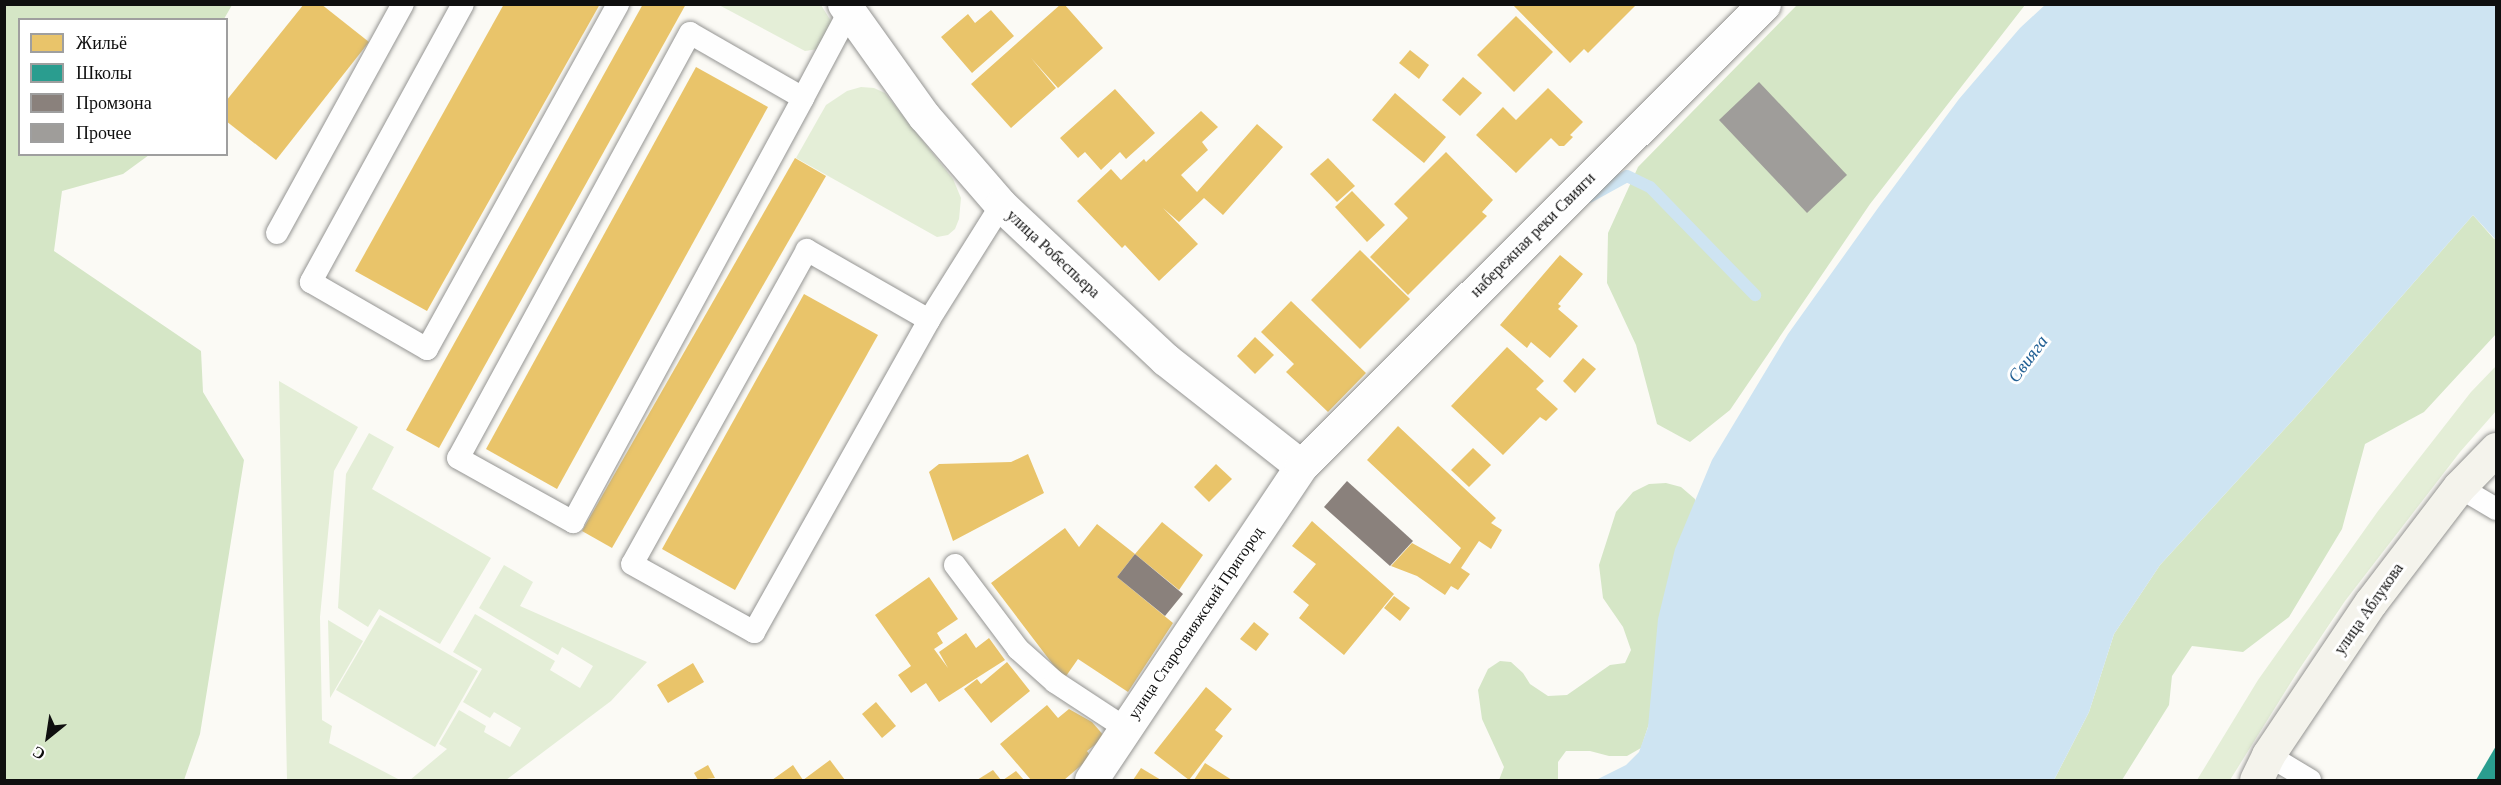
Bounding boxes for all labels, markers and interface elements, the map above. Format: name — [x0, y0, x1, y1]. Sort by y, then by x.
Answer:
legend — [18, 18, 228, 156]
text: Жильё — [76, 33, 127, 53]
text: Школы — [76, 63, 132, 83]
text: Промзона — [76, 93, 152, 113]
text: Прочее — [76, 123, 132, 143]
street label: набережная реки Свияги — [1467, 169, 1599, 301]
street label: улица Робеспьера — [1002, 206, 1104, 302]
water label: Свияга — [2003, 331, 2053, 387]
street label: улица Старосвияжский Пригород — [1124, 523, 1268, 723]
street label: улица Аблукова — [2330, 560, 2408, 658]
north arrow — [18, 707, 78, 767]
text: С — [29, 743, 48, 763]

